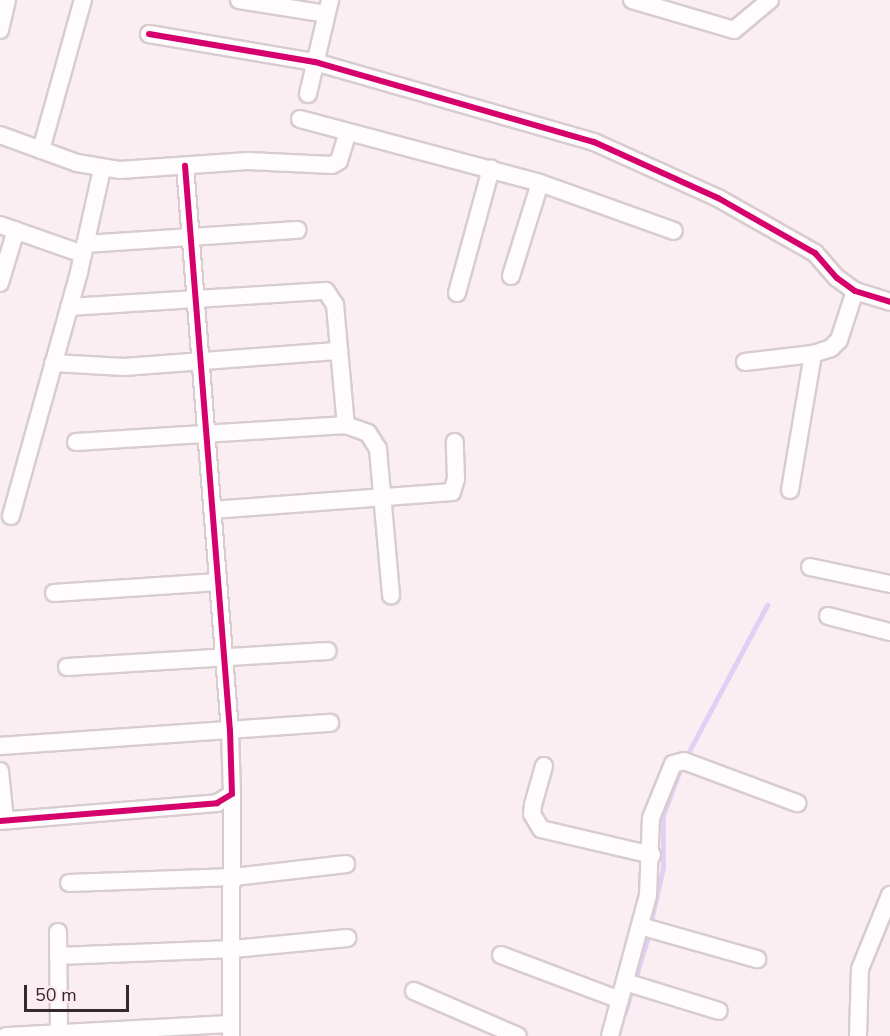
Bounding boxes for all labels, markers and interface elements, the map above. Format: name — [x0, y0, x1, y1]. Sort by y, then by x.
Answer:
scale bar — [27, 973, 132, 1011]
text: 50 m — [35, 983, 77, 1007]

